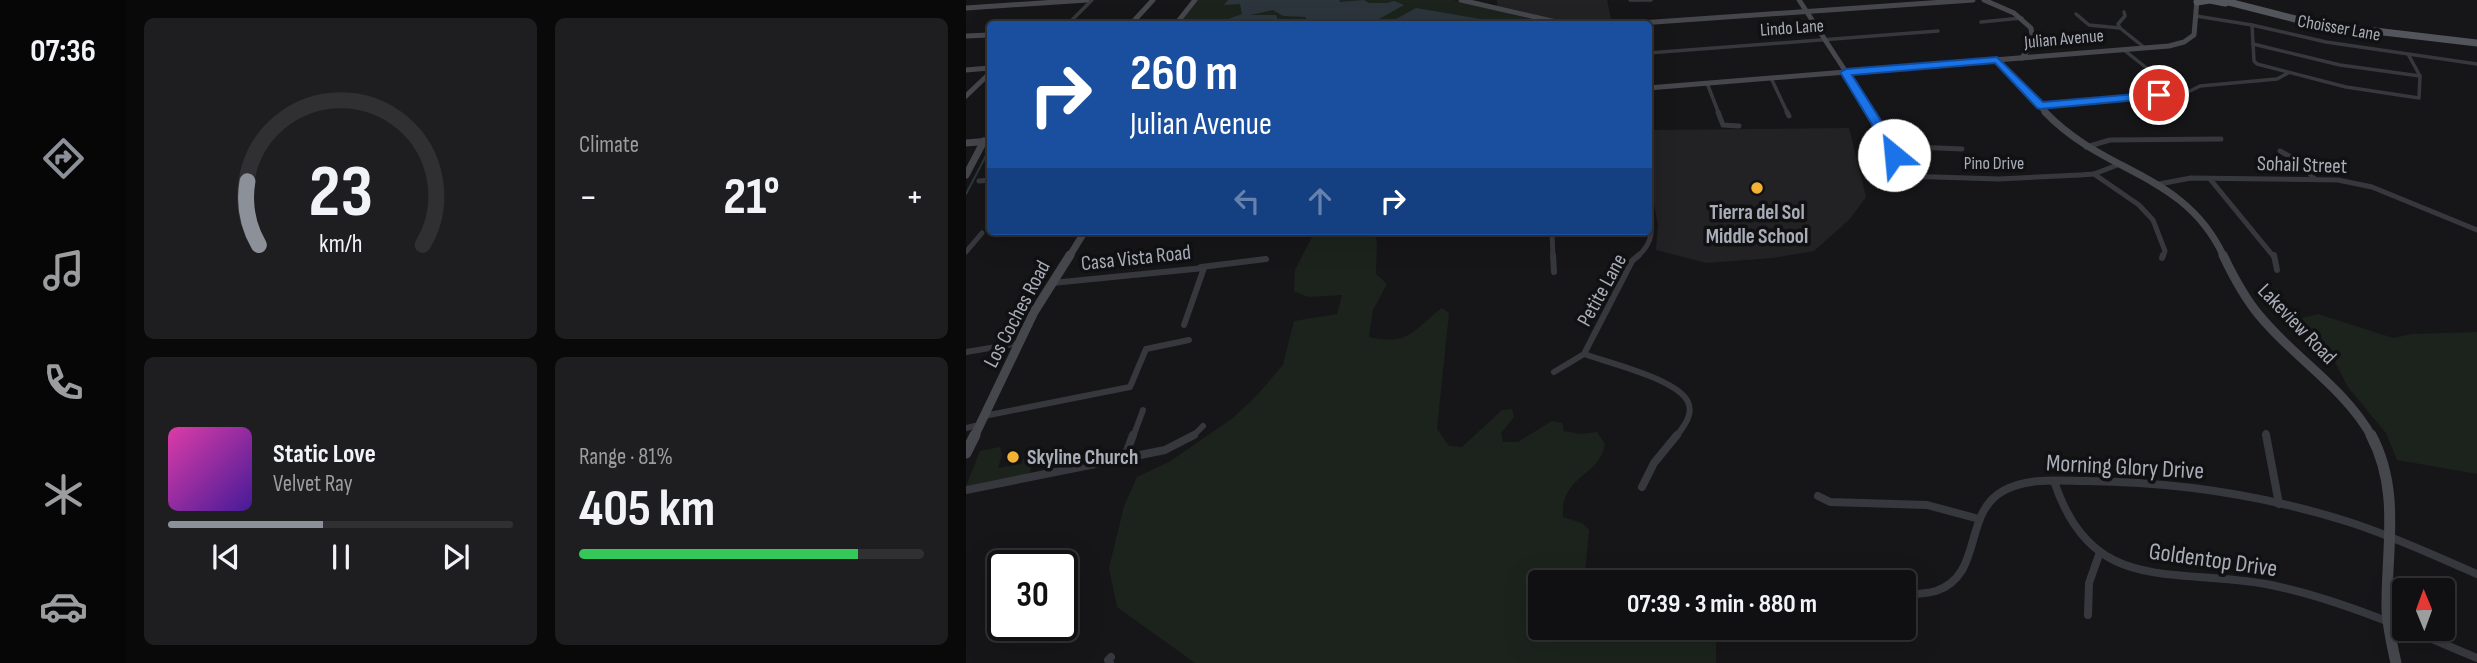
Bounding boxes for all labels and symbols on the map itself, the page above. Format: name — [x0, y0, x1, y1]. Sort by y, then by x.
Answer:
street label: Choisser Lane — [2296, 10, 2382, 46]
street label: Lindo Lane — [1759, 15, 1825, 41]
street label: Julian Avenue — [2022, 25, 2105, 53]
pin — [2129, 65, 2189, 125]
position arrow — [1857, 118, 1931, 192]
street label: Sohail Street — [2256, 151, 2348, 179]
street label: Pino Drive — [1964, 153, 2024, 174]
marker: Tierra del Sol Middle School — [1749, 180, 1765, 196]
place label: Tierra del Sol Middle School — [1706, 200, 1808, 249]
street label: Casa Vista Road — [1080, 240, 1192, 276]
street label: Petite Lane — [1572, 249, 1632, 331]
street label: Los Coches Road — [978, 256, 1056, 372]
street label: Lakeview Road — [2252, 279, 2342, 369]
place label: Skyline Church — [1027, 445, 1138, 470]
street label: Morning Glory Drive — [2045, 448, 2205, 486]
marker: Skyline Church — [1005, 449, 1021, 465]
street label: Goldentop Drive — [2147, 537, 2279, 583]
speed limit sign: 30 — [987, 550, 1078, 641]
north arrow — [2392, 578, 2455, 640]

